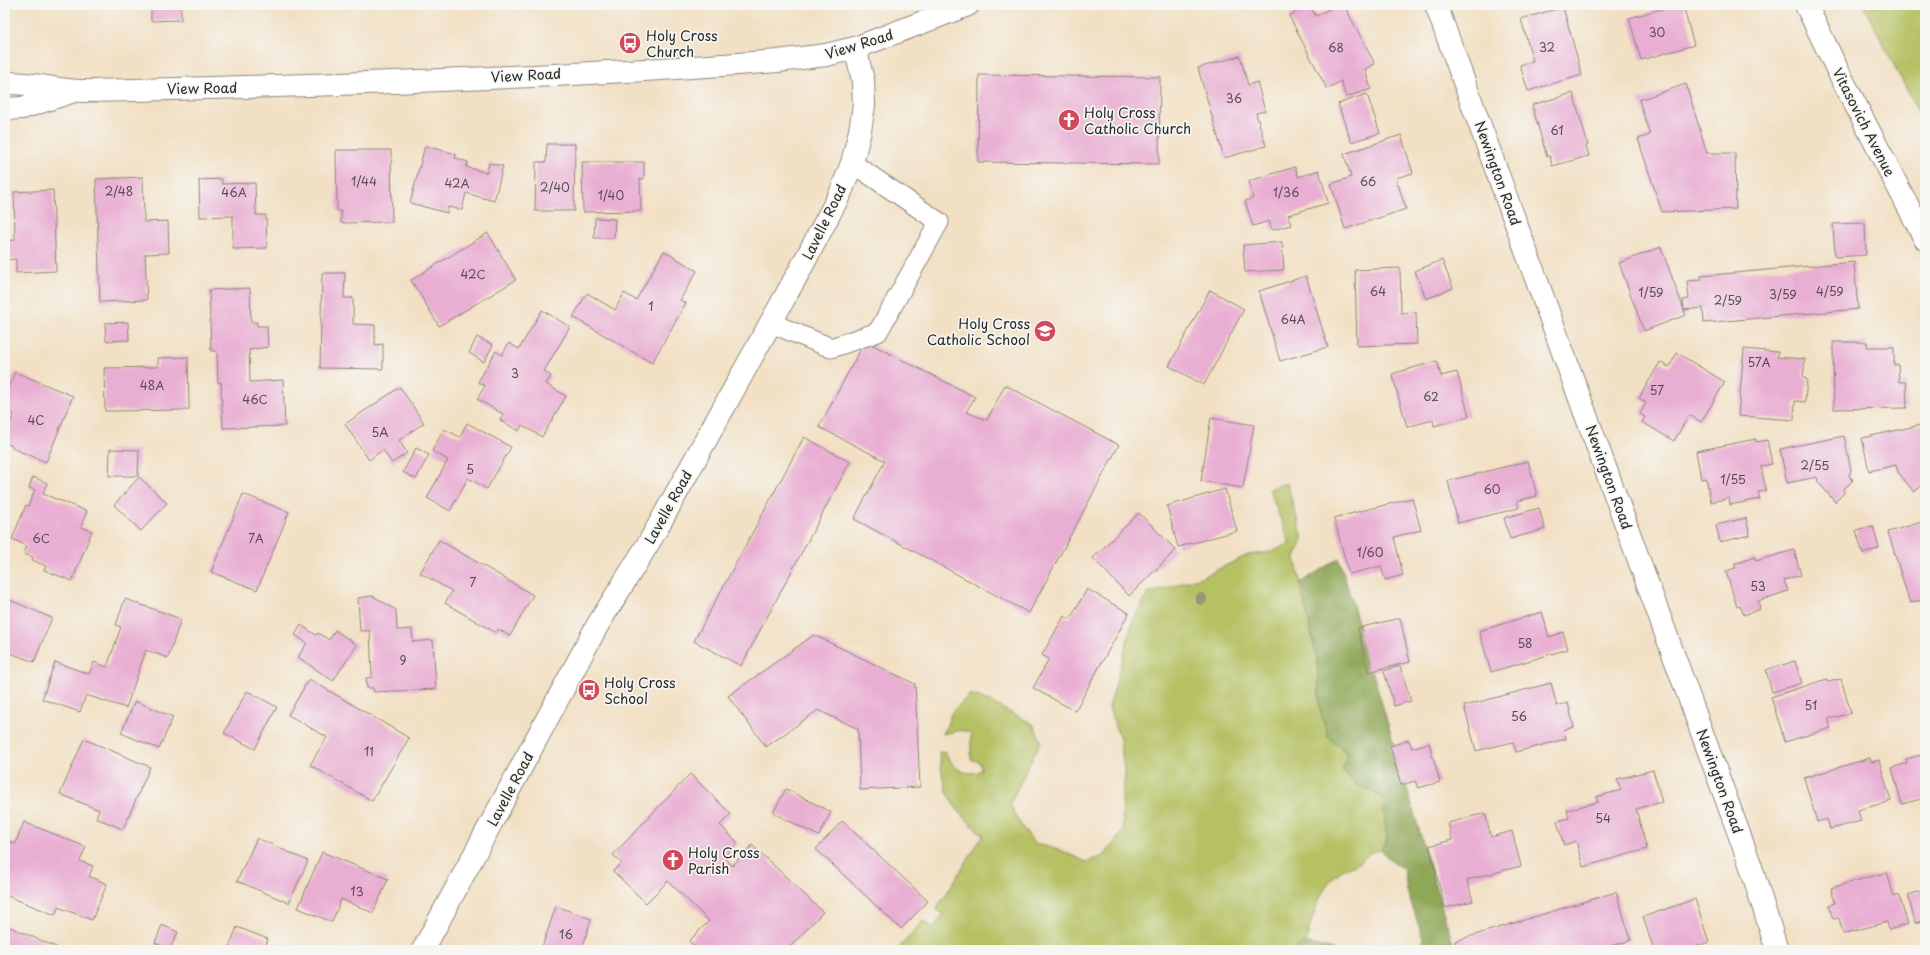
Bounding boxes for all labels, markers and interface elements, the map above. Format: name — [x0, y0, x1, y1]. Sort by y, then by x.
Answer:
house number: 30 — [1649, 23, 1666, 41]
street label: View Road — [822, 24, 896, 64]
place label: Holy Cross Church — [646, 25, 718, 62]
bus stop icon: Holy Cross Church — [617, 30, 643, 56]
house number: 68 — [1328, 38, 1344, 56]
house number: 32 — [1539, 38, 1555, 56]
street label: View Road — [490, 63, 562, 87]
street label: Vitasovich Avenue — [1828, 64, 1901, 180]
street label: View Road — [167, 77, 237, 99]
house number: 36 — [1226, 89, 1242, 107]
place label: Holy Cross Catholic Church — [1084, 102, 1191, 139]
church icon: Holy Cross Catholic Church — [1056, 107, 1082, 133]
street label: Newington Road — [1469, 118, 1527, 228]
house number: 61 — [1550, 121, 1564, 139]
house number: 1/44 — [351, 172, 377, 190]
house number: 66 — [1360, 172, 1376, 190]
house number: 42A — [445, 174, 469, 192]
house number: 2/40 — [540, 178, 570, 196]
street label: Lavelle Road — [797, 181, 851, 263]
house number: 2/48 — [105, 182, 133, 200]
house number: 46A — [221, 183, 247, 201]
house number: 1/36 — [1273, 183, 1299, 201]
house number: 1/40 — [598, 186, 625, 204]
house number: 42C — [460, 265, 486, 283]
house number: 64 — [1370, 282, 1386, 300]
house number: 4/59 — [1816, 282, 1844, 300]
house number: 1/59 — [1638, 283, 1664, 301]
house number: 3/59 — [1769, 285, 1797, 303]
house number: 2/59 — [1714, 291, 1742, 309]
house number: 1 — [648, 297, 654, 315]
house number: 64A — [1280, 310, 1306, 328]
place label: Holy Cross Catholic School — [927, 313, 1030, 350]
school or university icon: Holy Cross Catholic School — [1032, 318, 1058, 344]
house number: 57A — [1747, 353, 1771, 371]
house number: 3 — [511, 364, 519, 382]
house number: 48A — [140, 376, 164, 394]
house number: 57 — [1650, 381, 1664, 399]
house number: 62 — [1423, 387, 1439, 405]
house number: 46C — [242, 390, 268, 408]
house number: 4C — [27, 411, 45, 429]
street label: Newington Road — [1580, 422, 1638, 532]
house number: 5A — [372, 423, 388, 441]
house number: 2/55 — [1801, 456, 1829, 474]
house number: 5 — [466, 460, 474, 478]
street label: Lavelle Road — [639, 466, 697, 548]
house number: 1/55 — [1720, 470, 1746, 488]
house number: 60 — [1483, 480, 1501, 498]
house number: 6C — [32, 529, 50, 547]
house number: 7A — [248, 529, 264, 547]
house number: 1/60 — [1357, 543, 1384, 561]
house number: 7 — [470, 573, 477, 591]
house number: 53 — [1750, 577, 1766, 595]
house number: 58 — [1517, 634, 1533, 652]
house number: 9 — [399, 651, 407, 669]
place label: Holy Cross School — [604, 672, 676, 709]
bus stop icon: Holy Cross School — [576, 677, 602, 703]
house number: 51 — [1805, 696, 1817, 714]
house number: 56 — [1511, 707, 1527, 725]
street label: Newington Road — [1691, 726, 1749, 836]
house number: 11 — [364, 742, 374, 760]
street label: Lavelle Road — [482, 748, 538, 830]
house number: 54 — [1595, 809, 1611, 827]
place label: Holy Cross Parish — [688, 842, 760, 879]
church icon: Holy Cross Parish — [660, 847, 686, 873]
house number: 13 — [350, 882, 364, 900]
house number: 16 — [559, 925, 573, 943]

